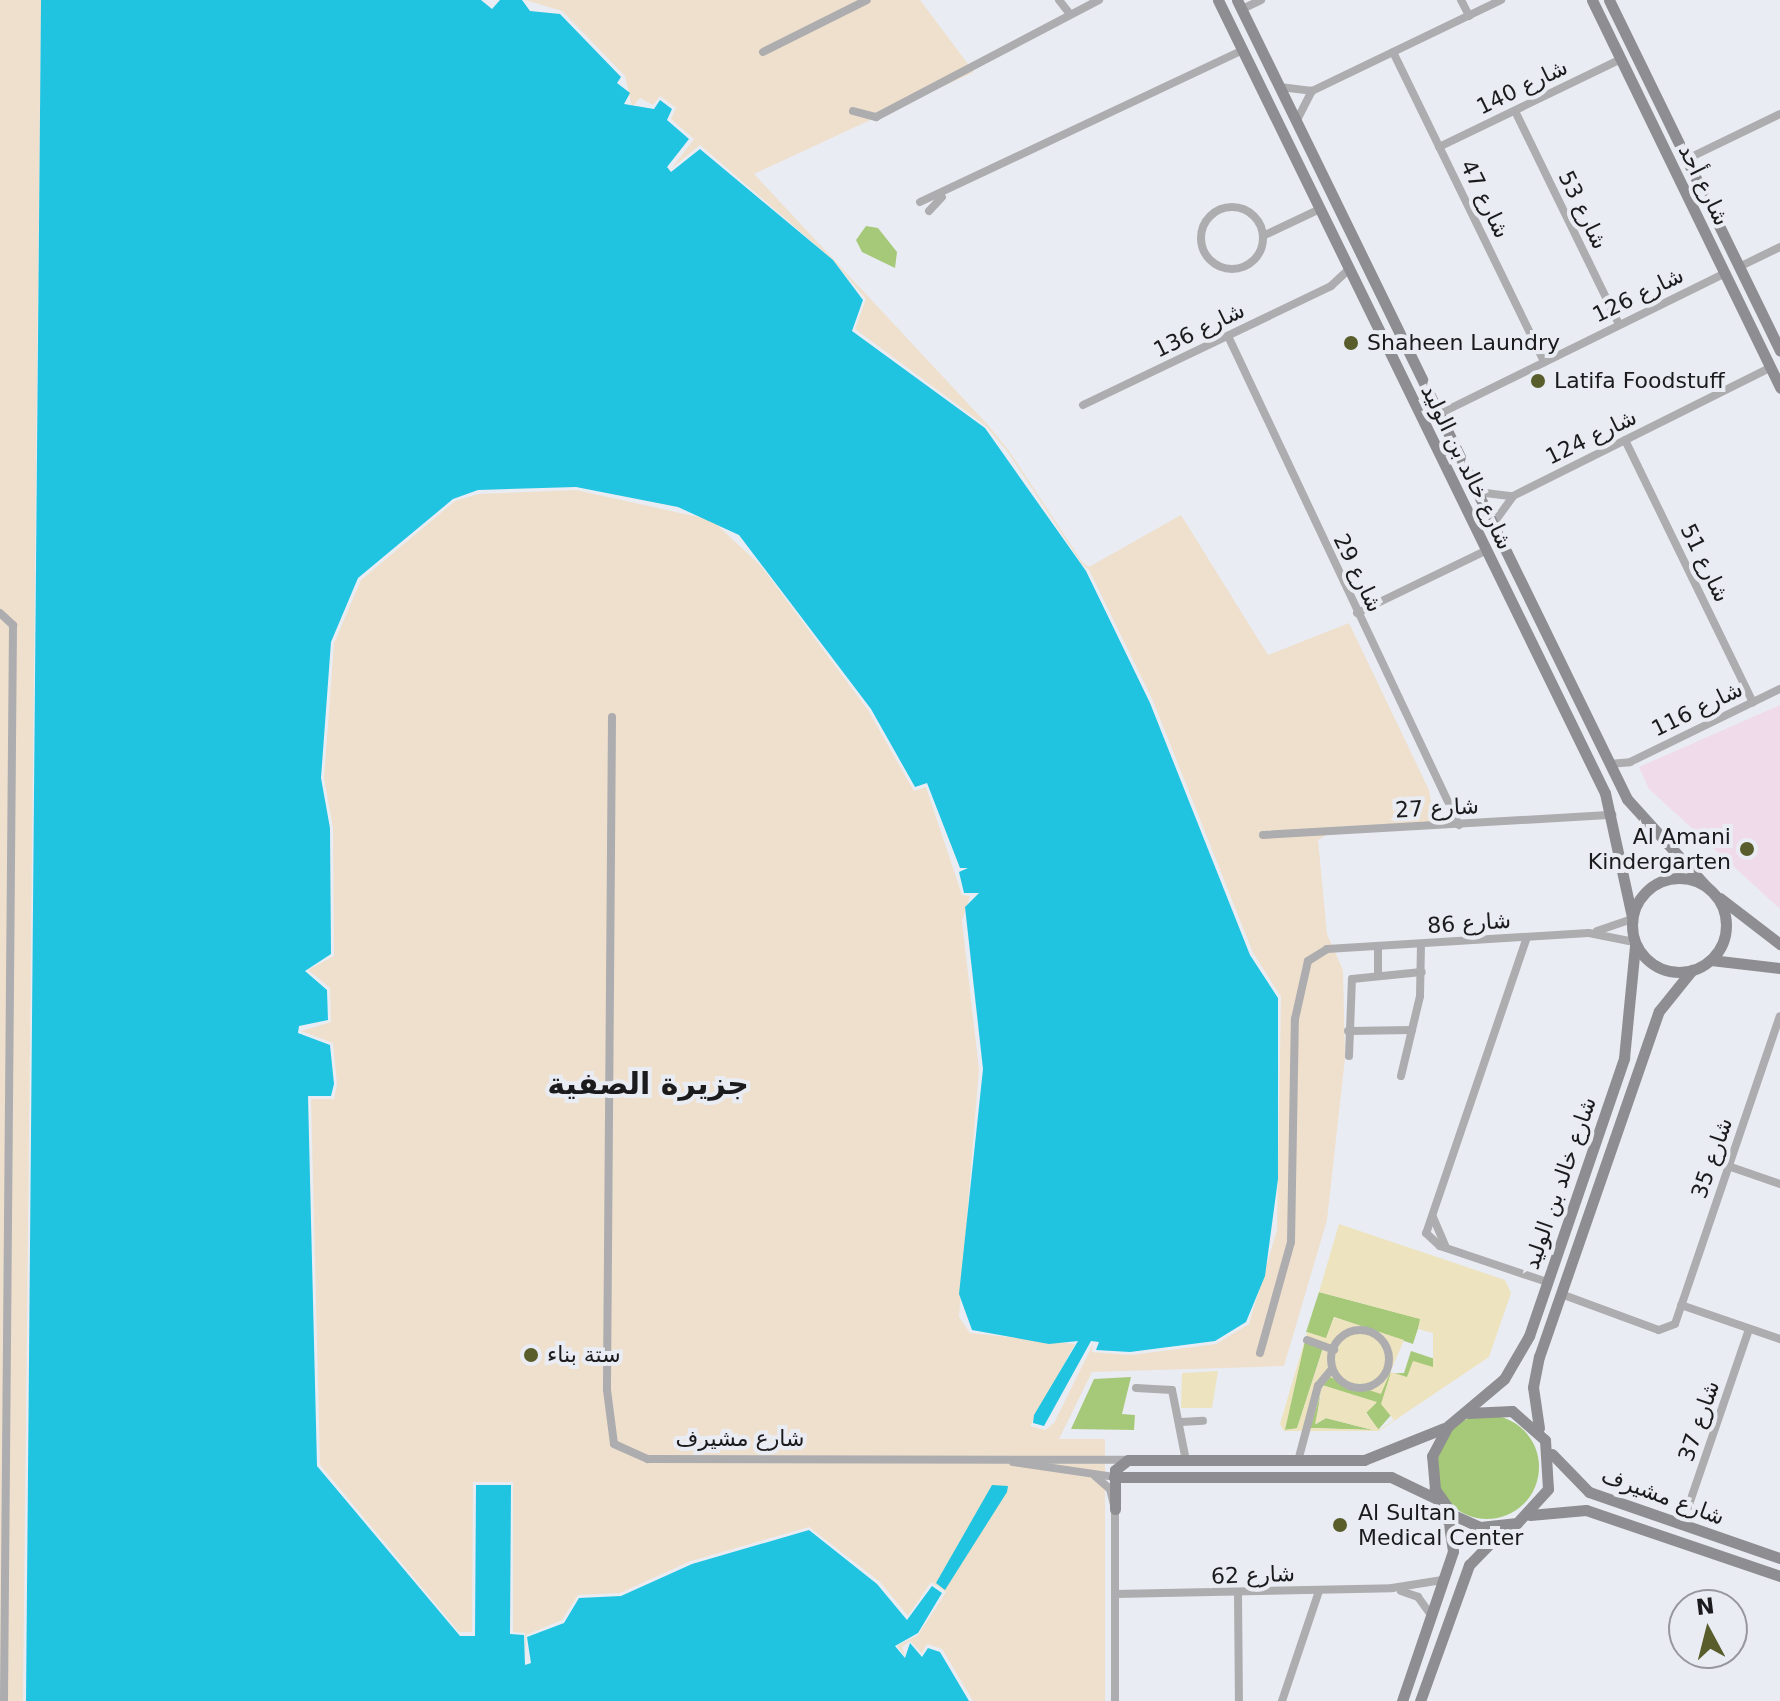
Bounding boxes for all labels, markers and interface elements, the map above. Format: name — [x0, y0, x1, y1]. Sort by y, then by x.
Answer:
street label: شارع 140 — [1472, 54, 1572, 120]
street label: شارع أحد — [1673, 140, 1735, 230]
street label: شارع 47 — [1455, 156, 1515, 242]
street label: شارع 53 — [1553, 167, 1613, 253]
street label: شارع 126 — [1588, 262, 1688, 328]
street label: شارع 136 — [1149, 297, 1249, 363]
place label: Shaheen Laundry — [1367, 330, 1560, 356]
marker: Shaheen Laundry — [1342, 334, 1360, 352]
place label: Latifa Foodstuff — [1554, 368, 1725, 394]
marker: Latifa Foodstuff — [1529, 372, 1547, 390]
street label: شارع خالد بن الوليد — [1416, 380, 1518, 554]
street label: شارع 124 — [1541, 404, 1641, 470]
street label: شارع 51 — [1675, 520, 1735, 606]
street label: شارع 29 — [1328, 530, 1388, 616]
street label: شارع 116 — [1647, 676, 1747, 742]
street label: شارع 27 — [1394, 793, 1480, 823]
place label: Al Amani Kindergarten — [1588, 823, 1731, 874]
marker: Al Amani Kindergarten — [1738, 840, 1756, 858]
street label: شارع 86 — [1426, 907, 1512, 939]
district label: جزيرة الصفية — [547, 1066, 749, 1102]
street label: شارع خالد بن الوليد — [1518, 1093, 1602, 1273]
street label: شارع 35 — [1686, 1114, 1738, 1202]
place label: ستة بناء — [547, 1342, 621, 1368]
marker: ستة بناء — [522, 1346, 540, 1364]
street label: شارع 37 — [1673, 1377, 1725, 1465]
street label: شارع مشيرف — [676, 1426, 804, 1452]
street label: شارع مشيرف — [1598, 1462, 1728, 1530]
place label: Al Sultan Medical Center — [1358, 1499, 1523, 1550]
marker: Al Sultan Medical Center — [1329, 1514, 1351, 1536]
street label: شارع 62 — [1211, 1560, 1295, 1590]
north arrow — [1668, 1589, 1748, 1669]
text: N — [1695, 1593, 1716, 1620]

